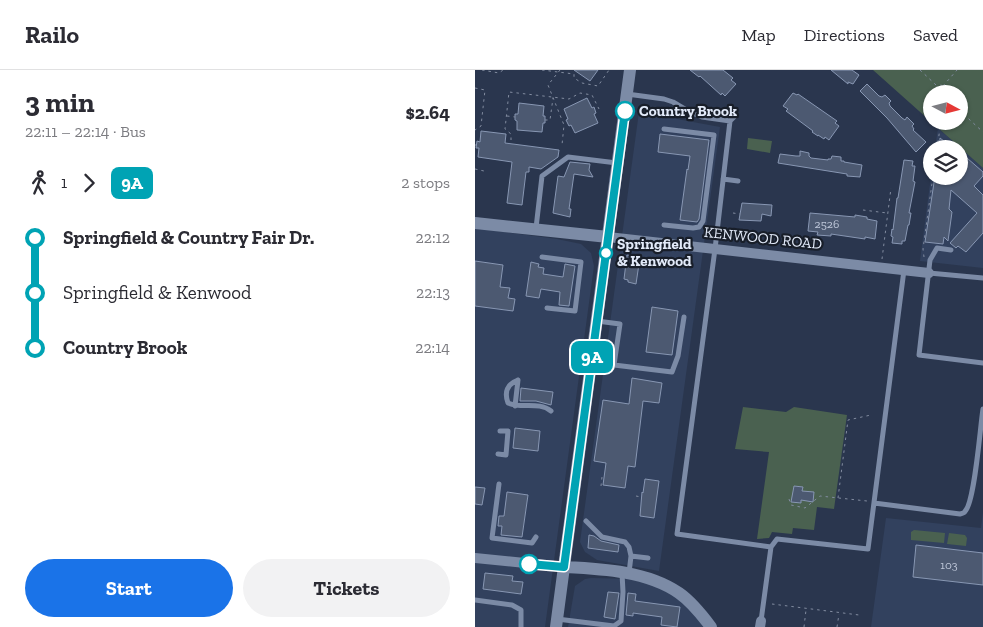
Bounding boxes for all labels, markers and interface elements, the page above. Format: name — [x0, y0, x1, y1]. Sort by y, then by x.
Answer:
text: Railo — [25, 20, 79, 49]
text: Map — [741, 24, 776, 46]
text: Directions — [804, 24, 885, 46]
text: Saved — [913, 24, 958, 46]
north arrow — [923, 85, 967, 130]
map controls — [923, 85, 968, 185]
text: 3 min — [25, 86, 95, 119]
text: $2.64 — [405, 101, 450, 124]
marker: Country Brook — [615, 101, 635, 121]
place label: Country Brook — [639, 102, 738, 120]
text: 22:11 – 22:14 · Bus — [25, 122, 146, 141]
button: layers — [923, 140, 968, 185]
icon: walk — [25, 169, 53, 197]
icon: forward — [75, 169, 103, 197]
text: 9A — [121, 172, 143, 194]
text: 1 — [61, 173, 67, 192]
text: 2 stops — [401, 173, 450, 192]
house number: 2526 — [815, 217, 839, 231]
street label: KENWOOD ROAD — [703, 223, 823, 253]
text: Springfield & Country Fair Dr. — [63, 226, 314, 249]
text: 22:12 — [416, 228, 450, 247]
place label: Springfield & Kenwood — [617, 235, 692, 270]
marker: Springfield & Kenwood — [599, 246, 613, 260]
text: Springfield & Kenwood — [63, 281, 251, 304]
text: 22:13 — [416, 283, 450, 302]
text: Country Brook — [63, 336, 187, 359]
text: 22:14 — [415, 338, 450, 357]
line badge: 9A — [569, 341, 615, 373]
text: 9A — [581, 346, 603, 368]
unlabelled marker — [519, 554, 539, 574]
house number: 103 — [940, 558, 958, 572]
button: Start — [25, 559, 233, 617]
button: Tickets — [243, 559, 450, 617]

